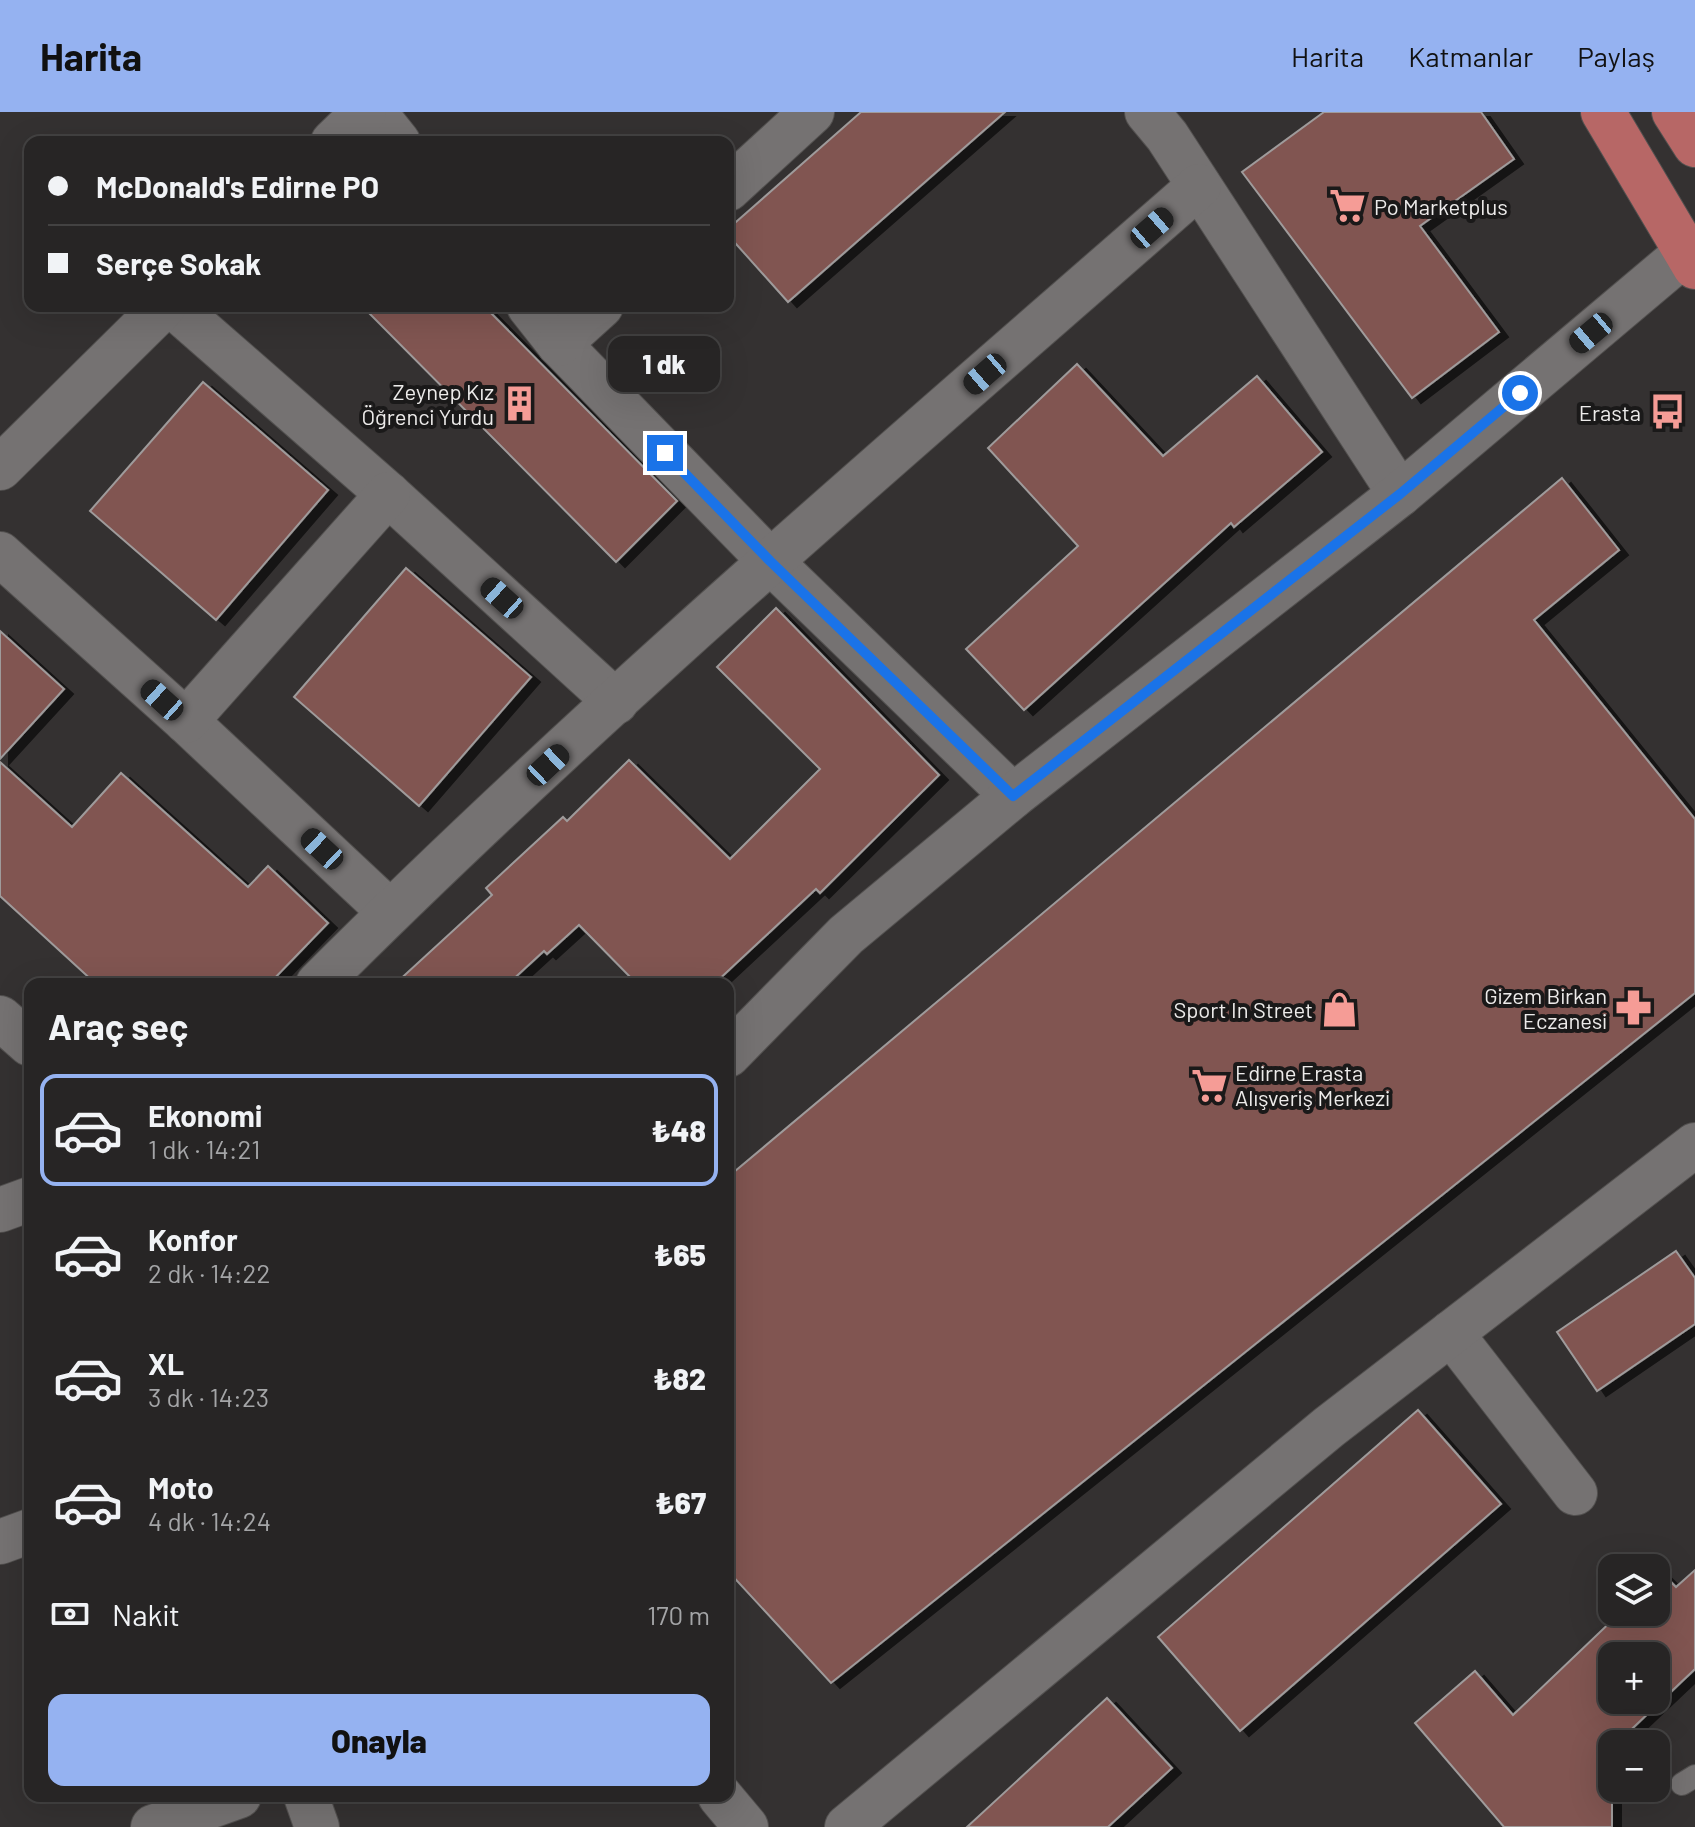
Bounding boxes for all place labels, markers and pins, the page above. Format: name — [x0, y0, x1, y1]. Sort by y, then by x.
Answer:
supermarket icon: Po Marketplus — [1329, 187, 1367, 225]
place label: Po Marketplus — [1374, 193, 1508, 219]
place label: Zeynep Kız Öğrenci Yurdu — [362, 378, 494, 429]
building icon: Zeynep Kız Öğrenci Yurdu — [501, 385, 539, 423]
bus stop icon: Erasta — [1648, 393, 1686, 431]
place label: Erasta — [1579, 399, 1641, 425]
place label: Gizem Birkan Eczanesi — [1484, 982, 1607, 1033]
pharmacy icon: Gizem Birkan Eczanesi — [1614, 989, 1652, 1027]
shop icon: Sport In Street — [1320, 990, 1358, 1028]
place label: Sport In Street — [1173, 996, 1313, 1022]
place label: Edirne Erasta Alışveriş Merkezi — [1235, 1059, 1390, 1110]
supermarket icon: Edirne Erasta Alışveriş Merkezi — [1190, 1066, 1228, 1104]

